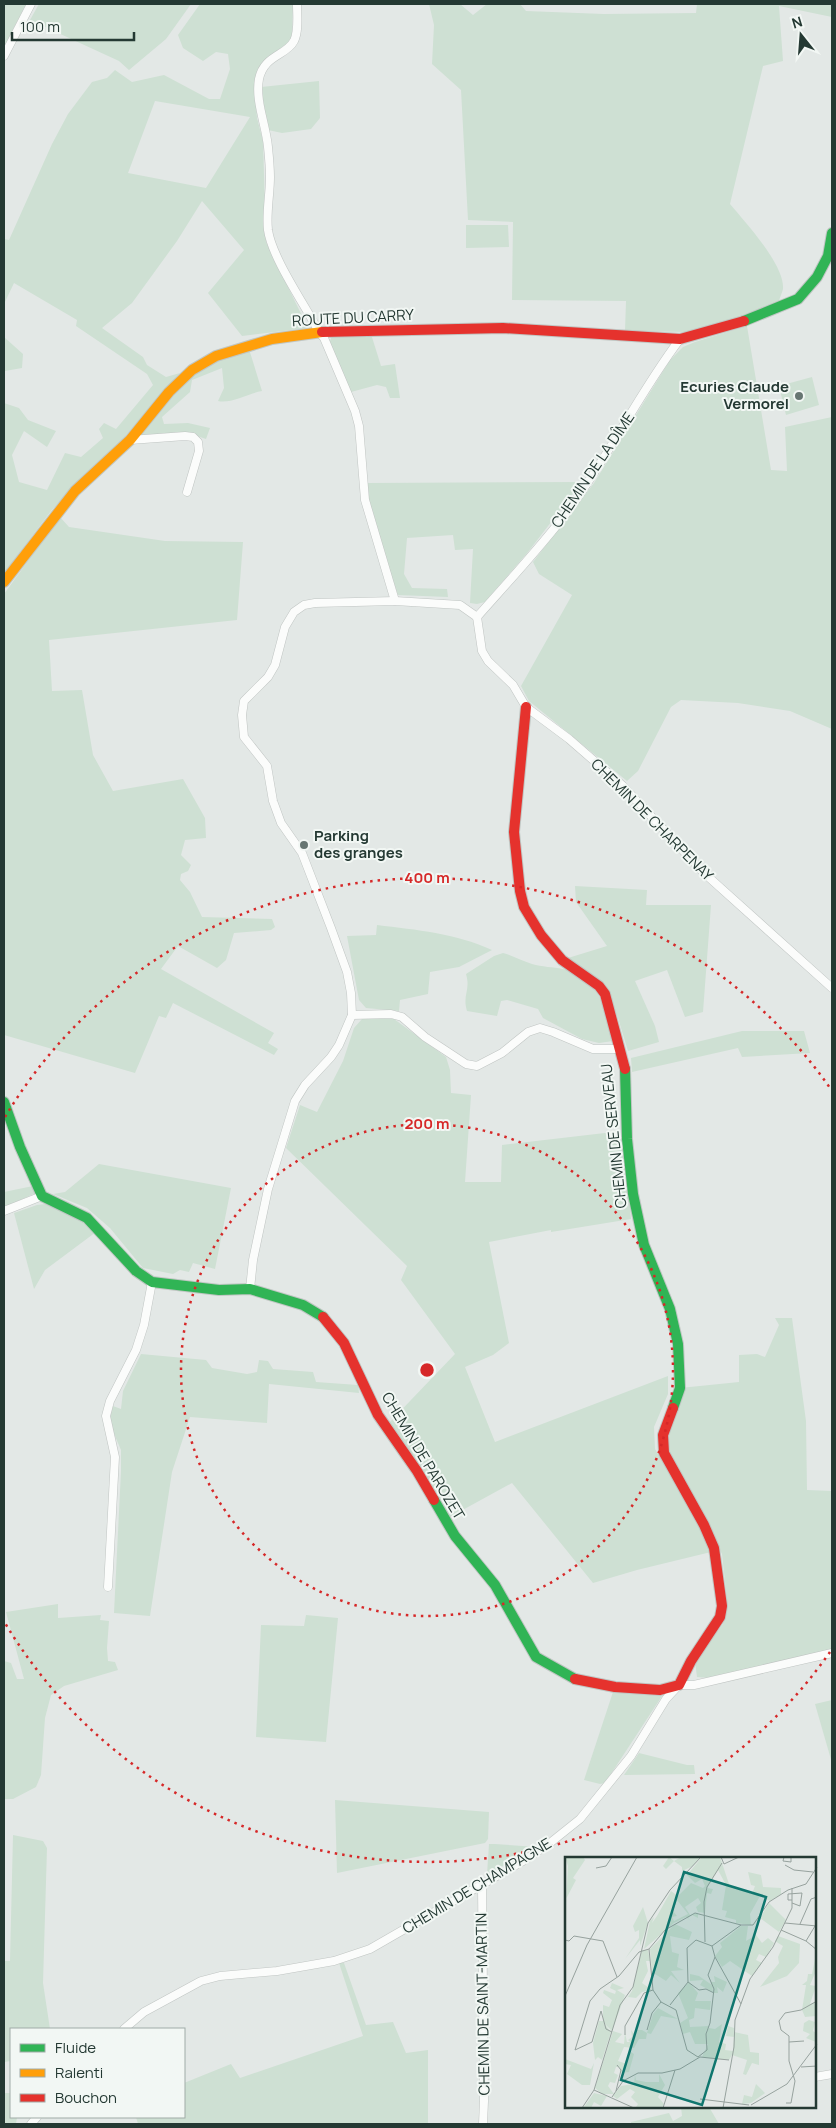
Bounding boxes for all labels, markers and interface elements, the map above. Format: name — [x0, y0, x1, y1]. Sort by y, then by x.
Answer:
scale bar — [12, 10, 135, 42]
north arrow — [776, 10, 826, 60]
text: N — [789, 12, 805, 33]
text: 100 m — [20, 16, 60, 37]
street label: ROUTE DU CARRY — [292, 304, 415, 331]
place label: Ecuries Claude Vermorel — [680, 376, 789, 414]
marker: Ecuries Claude Vermorel — [793, 390, 805, 402]
street label: CHEMIN DE LA DÎME — [546, 408, 639, 532]
street label: CHEMIN DE CHARPENAY — [586, 754, 719, 886]
place label: Parking des granges — [314, 825, 403, 863]
marker: Parking des granges — [298, 839, 310, 851]
text: 400 m — [404, 867, 450, 888]
street label: CHEMIN DE SERVEAU — [595, 1063, 632, 1209]
text: 200 m — [404, 1113, 450, 1134]
centre of rings — [418, 1361, 436, 1379]
street label: CHEMIN DE PAROZET — [377, 1388, 470, 1523]
street label: CHEMIN DE CHAMPAGNE — [398, 1833, 555, 1938]
inset map — [565, 1857, 816, 2108]
street label: CHEMIN DE SAINT-MARTIN — [470, 1913, 495, 2095]
legend — [10, 2028, 185, 2118]
text: Fluide — [55, 2037, 96, 2058]
text: Ralenti — [55, 2062, 103, 2083]
text: Bouchon — [55, 2087, 117, 2108]

